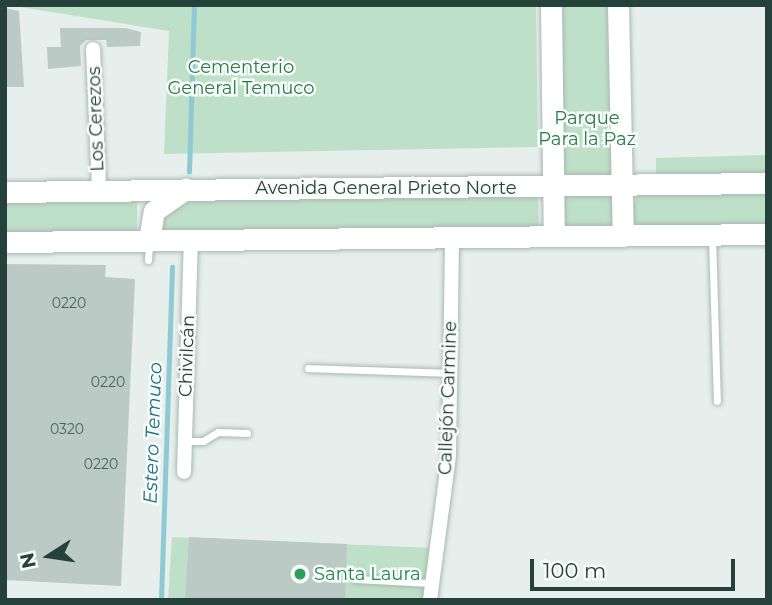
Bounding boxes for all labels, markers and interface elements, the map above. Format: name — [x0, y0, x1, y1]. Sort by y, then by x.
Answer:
park label: Cementerio General Temuco — [167, 57, 315, 100]
street label: Los Cerezos — [83, 66, 109, 172]
park label: Parque Para la Paz — [538, 108, 636, 150]
street label: Avenida General Prieto Norte — [255, 177, 517, 199]
house number: 0220 — [52, 295, 86, 311]
street label: Chivilcán — [175, 315, 199, 397]
street label: Callejón Carmine — [435, 321, 461, 475]
water label: Estero Temuco — [139, 362, 167, 504]
house number: 0220 — [91, 374, 125, 390]
house number: 0320 — [50, 421, 84, 437]
house number: 0220 — [84, 456, 118, 472]
north arrow — [14, 521, 84, 591]
scale bar — [534, 546, 739, 590]
text: N — [15, 551, 41, 570]
text: 100 m — [543, 558, 606, 583]
place label: Santa Laura — [314, 563, 421, 585]
marker: Santa Laura — [292, 566, 308, 582]

